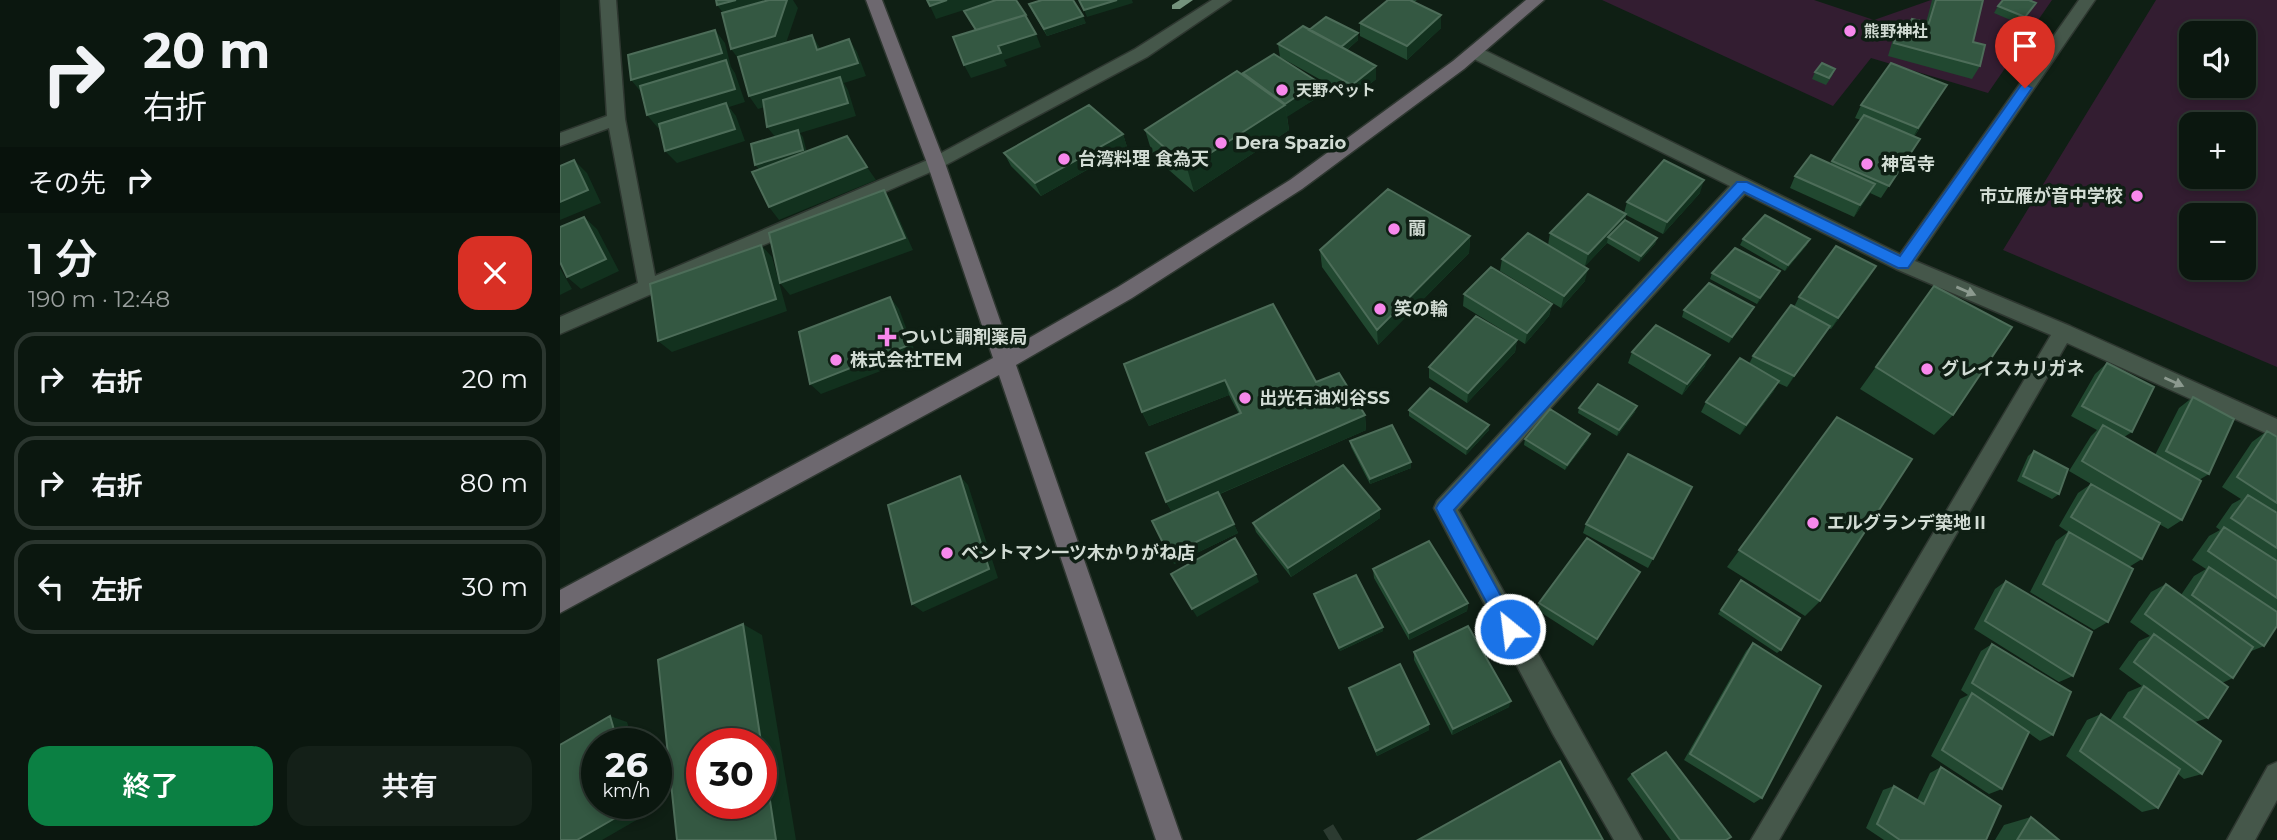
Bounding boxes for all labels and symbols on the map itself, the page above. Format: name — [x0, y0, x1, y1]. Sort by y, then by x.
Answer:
pin — [1995, 16, 2055, 88]
place label: 熊野神社 — [1864, 22, 1928, 41]
marker: 熊野神社 — [1842, 23, 1858, 39]
place label: 天野ペット — [1296, 81, 1376, 100]
marker: 天野ペット — [1274, 82, 1290, 98]
place label: Dera Spazio — [1235, 132, 1347, 154]
marker: Dera Spazio — [1213, 135, 1229, 151]
place label: 台湾料理 食為天 — [1078, 148, 1209, 170]
marker: 台湾料理 食為天 — [1056, 151, 1072, 167]
place label: 神宮寺 — [1881, 153, 1935, 175]
marker: 神宮寺 — [1859, 156, 1875, 172]
place label: 市立雁が音中学校 — [1979, 185, 2123, 207]
marker: 市立雁が音中学校 — [2129, 188, 2145, 204]
place label: 蘭 — [1408, 218, 1426, 240]
marker: 蘭 — [1386, 221, 1402, 237]
one-way arrow — [1955, 285, 1976, 296]
place label: 笑の輪 — [1394, 298, 1448, 320]
marker: 笑の輪 — [1372, 301, 1388, 317]
place label: ついじ調剤薬局 — [901, 326, 1027, 348]
marker: ついじ調剤薬局 — [879, 329, 895, 345]
place label: 株式会社TEM — [850, 349, 962, 371]
marker: 株式会社TEM — [828, 352, 844, 368]
place label: グレイスカリガネ — [1941, 358, 2084, 380]
marker: グレイスカリガネ — [1919, 361, 1935, 377]
one-way arrow — [2164, 376, 2184, 388]
place label: 出光石油刈谷SS — [1259, 387, 1390, 409]
marker: 出光石油刈谷SS — [1237, 390, 1253, 406]
place label: エルグランデ築地Ⅱ — [1827, 512, 1989, 534]
marker: エルグランデ築地Ⅱ — [1805, 515, 1821, 531]
place label: ベントマン一ツ木かりがね店 — [961, 542, 1195, 564]
marker: ベントマン一ツ木かりがね店 — [939, 545, 955, 561]
position arrow — [1473, 592, 1547, 666]
speed limit sign: 30 — [686, 728, 777, 819]

